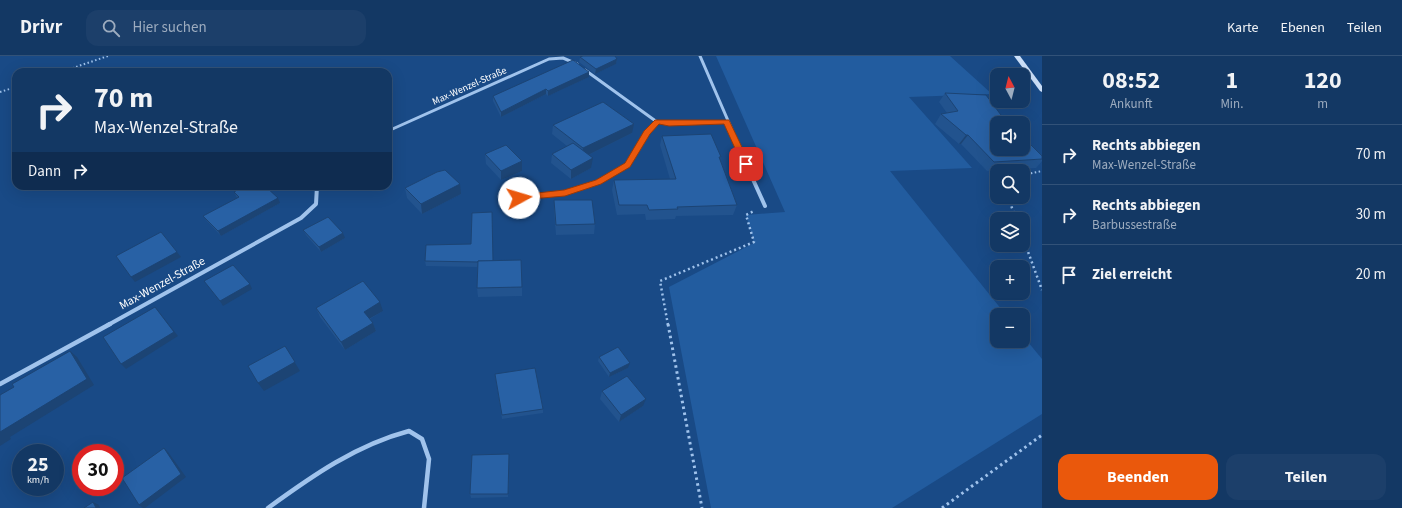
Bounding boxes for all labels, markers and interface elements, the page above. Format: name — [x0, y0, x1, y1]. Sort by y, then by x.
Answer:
search box — [86, 10, 366, 46]
text: Drivr — [20, 14, 62, 41]
icon: search — [100, 17, 122, 39]
text: Hier suchen — [132, 17, 207, 38]
text: Karte — [1227, 18, 1259, 38]
text: Ebenen — [1281, 18, 1325, 38]
text: Teilen — [1347, 18, 1382, 38]
street label: Max-Wenzel-Straße — [430, 63, 509, 109]
text: 08:52 — [1102, 63, 1160, 98]
text: 1 — [1226, 63, 1238, 98]
text: 120 — [1304, 63, 1342, 98]
north arrow — [990, 68, 1030, 108]
map controls — [990, 68, 1030, 348]
text: 70 m — [94, 78, 153, 118]
icon: right — [28, 84, 80, 136]
text: Ankunft — [1110, 95, 1152, 113]
text: Min. — [1220, 95, 1243, 113]
text: m — [1317, 95, 1328, 113]
text: Max-Wenzel-Straße — [94, 115, 238, 140]
button: sound — [990, 116, 1030, 156]
text: Rechts abbiegen — [1092, 135, 1201, 156]
icon: right — [1058, 144, 1080, 166]
text: 70 m — [1356, 144, 1386, 165]
pin — [729, 147, 763, 181]
icon: arrive — [735, 153, 757, 175]
text: Max-Wenzel-Straße — [1092, 156, 1196, 174]
icon: right — [69, 160, 91, 182]
text: Dann — [28, 161, 61, 182]
button: search — [990, 164, 1030, 204]
position arrow — [498, 177, 540, 219]
text: Rechts abbiegen — [1092, 195, 1201, 216]
icon: right — [1058, 204, 1080, 226]
text: 30 m — [1356, 204, 1386, 225]
button: layers — [990, 212, 1030, 252]
text: Barbussestraße — [1092, 216, 1177, 234]
street label: Max-Wenzel-Straße — [116, 253, 208, 314]
button: + — [990, 260, 1030, 300]
icon: arrive — [1058, 264, 1080, 286]
text: Ziel erreicht — [1092, 264, 1172, 285]
text: 20 m — [1356, 264, 1386, 285]
button: − — [990, 308, 1030, 348]
speed limit sign: 30 — [72, 444, 124, 496]
text: 25 — [27, 451, 49, 479]
button: Beenden — [1058, 454, 1218, 500]
button: Teilen — [1226, 454, 1386, 500]
text: km/h — [27, 473, 49, 487]

